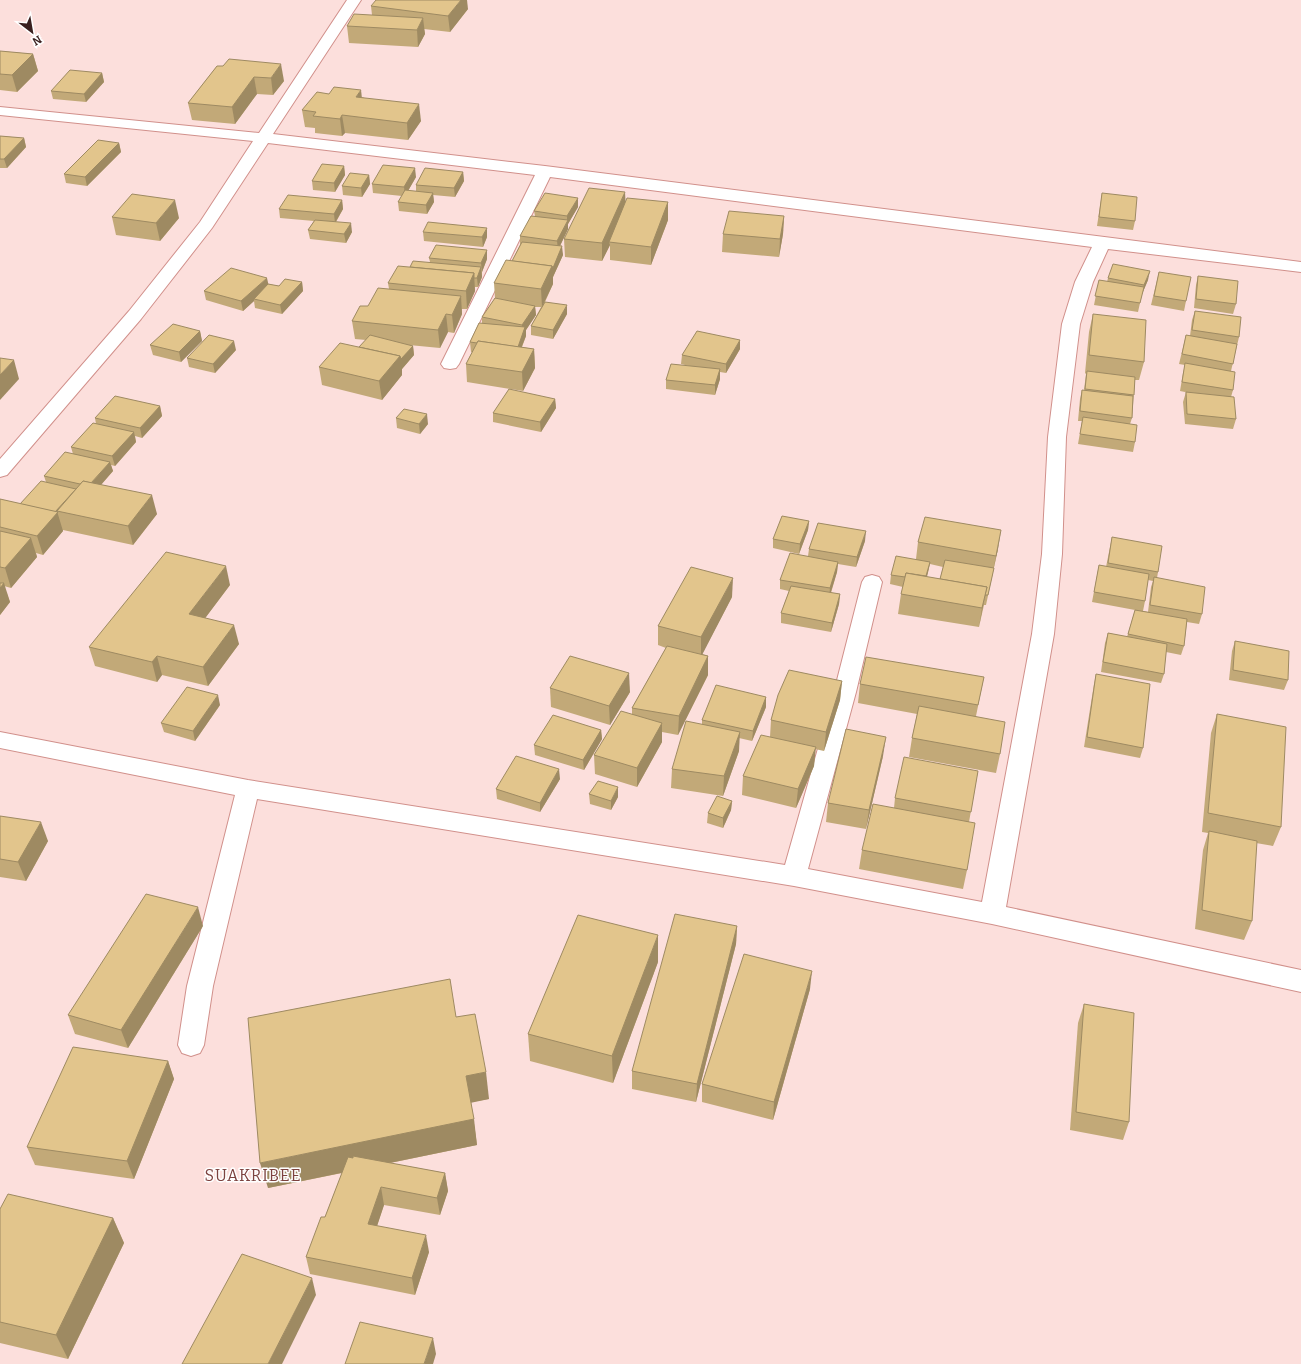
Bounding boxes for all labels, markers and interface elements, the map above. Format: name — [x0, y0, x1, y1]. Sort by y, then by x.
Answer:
north arrow — [12, 12, 52, 52]
text: N — [29, 32, 44, 48]
district label: SUAKRIBEE — [204, 1166, 302, 1185]

